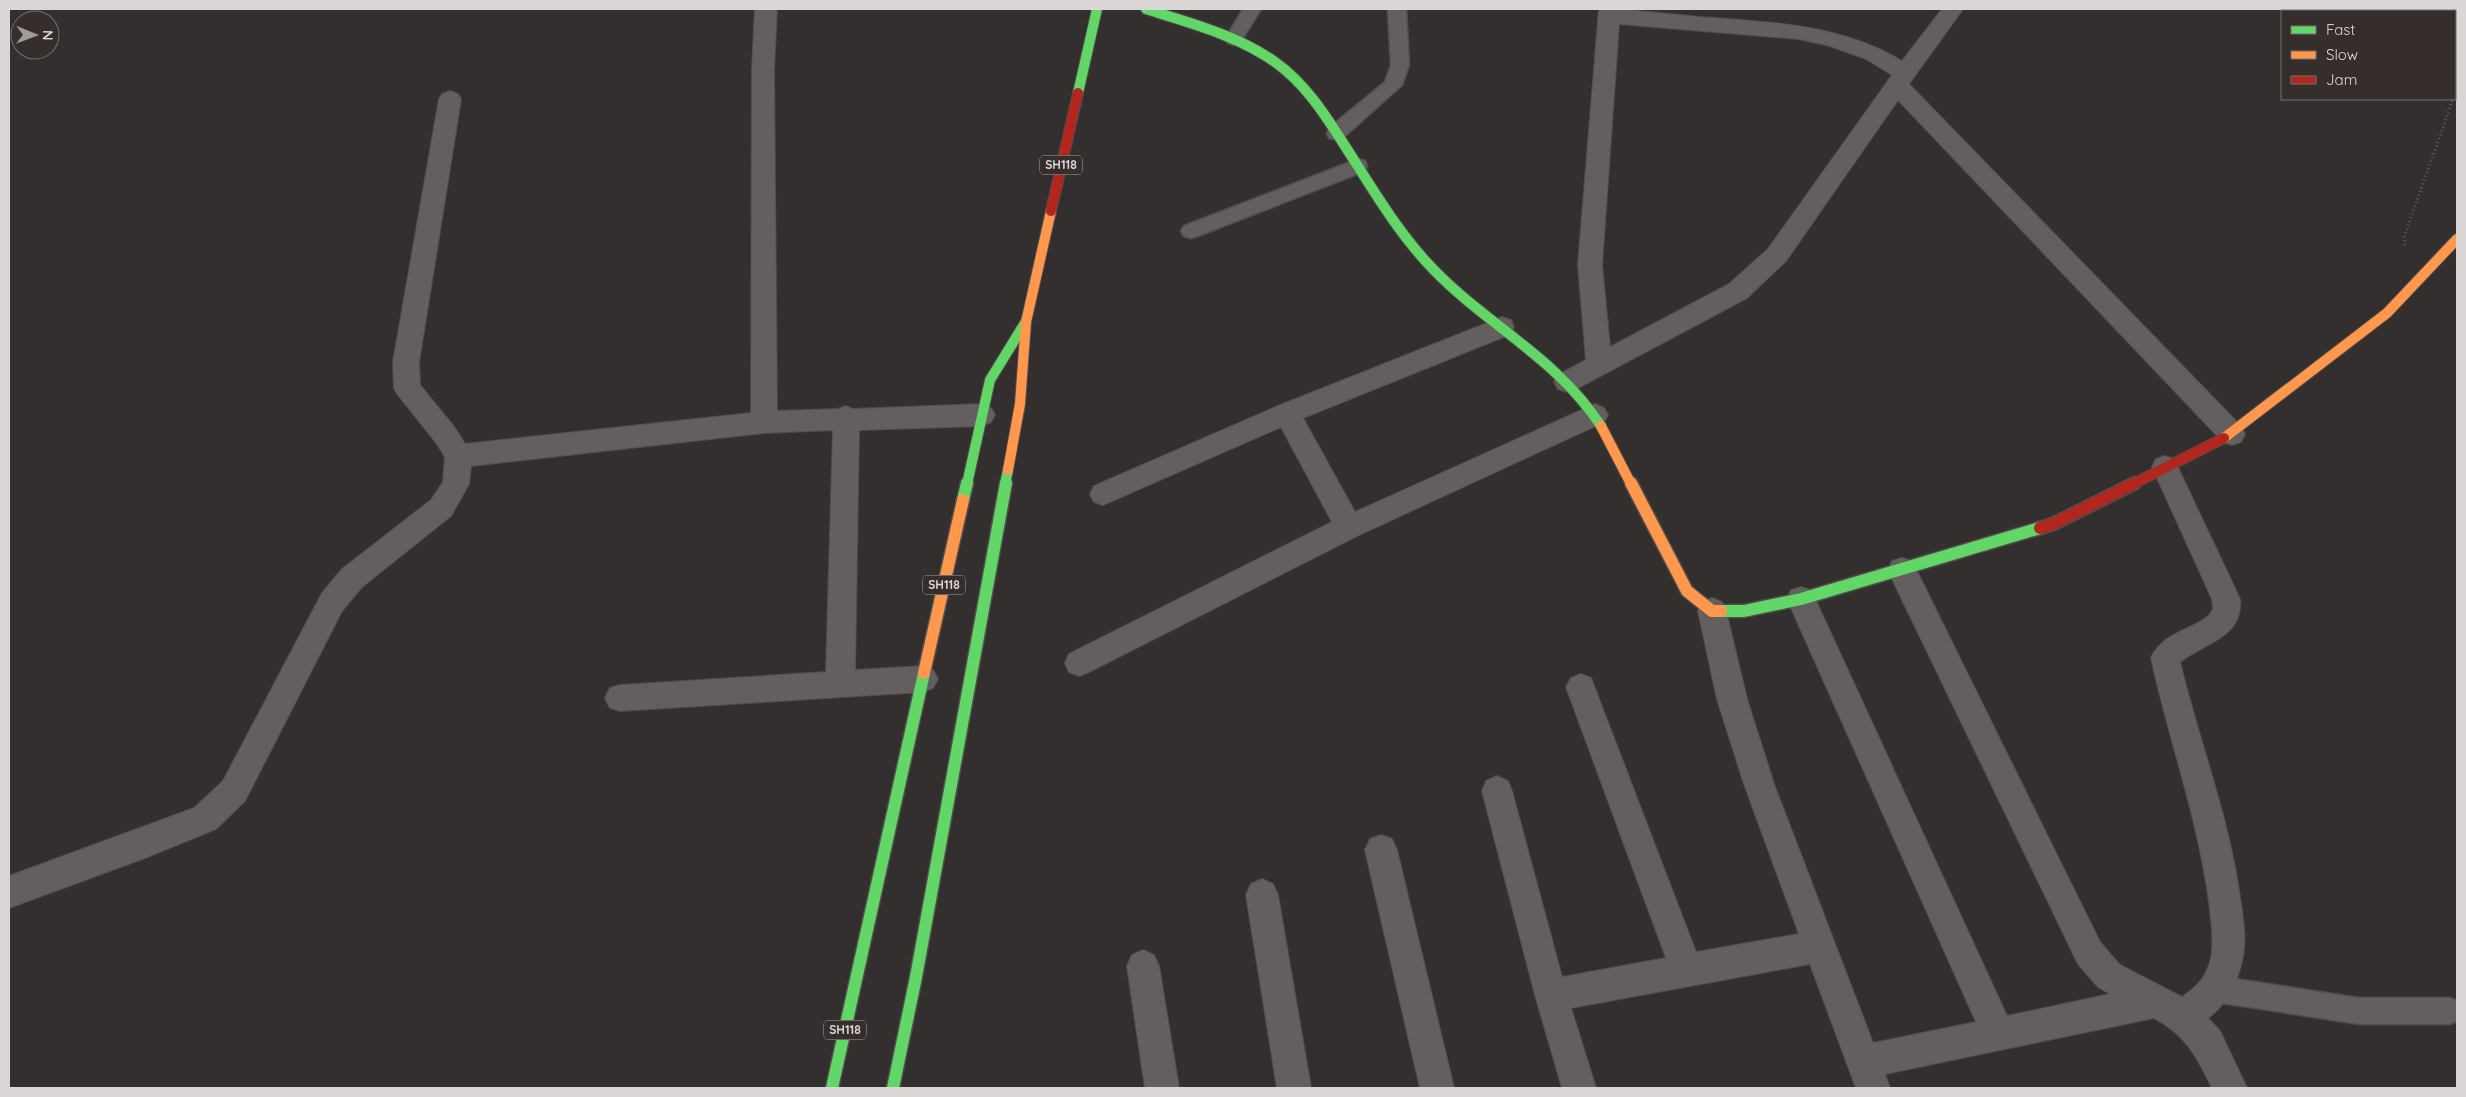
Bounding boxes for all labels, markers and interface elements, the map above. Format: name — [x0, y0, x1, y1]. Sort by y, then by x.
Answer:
north arrow — [10, 10, 60, 60]
legend — [2281, 10, 2456, 100]
text: Fast — [2326, 20, 2355, 39]
text: N — [39, 30, 57, 41]
text: Slow — [2326, 45, 2358, 64]
text: Jam — [2326, 70, 2357, 89]
road number: SH118 — [1040, 156, 1082, 174]
road number: SH118 — [923, 576, 965, 594]
road number: SH118 — [824, 1020, 866, 1040]

